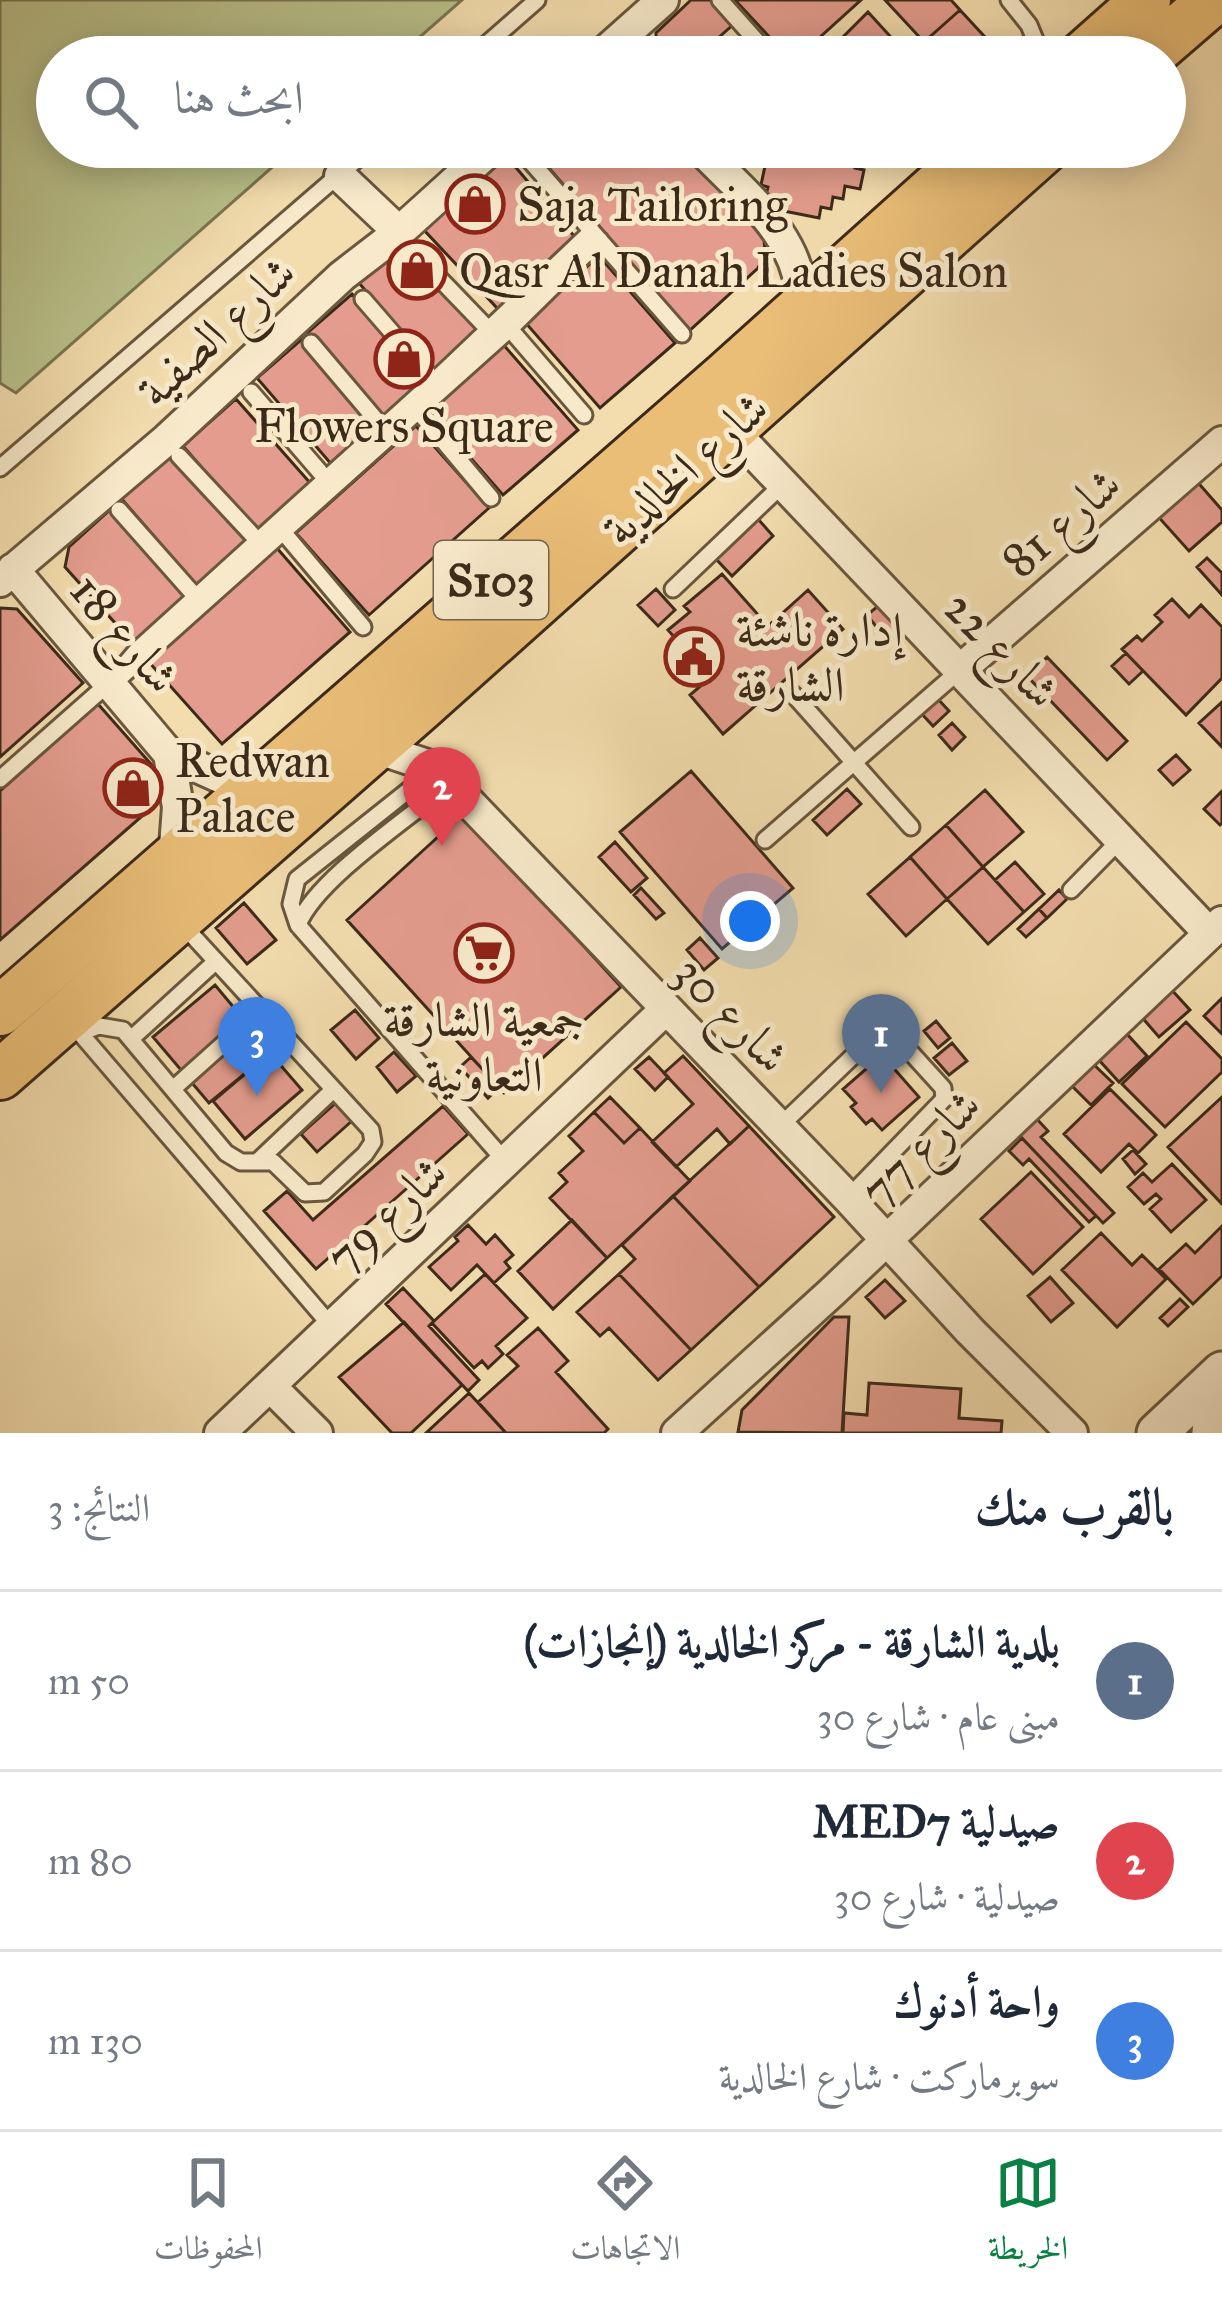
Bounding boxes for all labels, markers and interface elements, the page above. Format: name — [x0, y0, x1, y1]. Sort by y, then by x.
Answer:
search box — [36, 36, 1186, 168]
icon: search — [78, 69, 144, 135]
text: ابحث هنا — [174, 70, 304, 125]
shop icon: Saja Tailoring — [444, 173, 506, 235]
place label: Saja Tailoring — [517, 175, 788, 234]
shop icon: Qasr Al Danah Ladies Salon — [386, 239, 448, 301]
place label: Qasr Al Danah Ladies Salon — [459, 241, 1008, 300]
street label: شارع الصفية — [125, 243, 314, 426]
shop icon: Flowers Square — [373, 328, 435, 390]
street label: شارع الخالدية — [590, 378, 787, 565]
place label: Flowers Square — [254, 396, 554, 455]
street label: شارع 81 — [990, 454, 1139, 597]
road number: S103 — [434, 541, 548, 619]
street label: شارع 18 — [50, 561, 192, 711]
street label: شارع 22 — [925, 578, 1072, 727]
place label: إدارة ناشئة الشارقة — [736, 600, 906, 714]
public building icon: إدارة ناشئة الشارقة — [663, 626, 725, 688]
place label: Redwan Palace — [175, 731, 330, 845]
pin: 2 — [403, 747, 481, 846]
shop icon: Redwan Palace — [102, 757, 164, 819]
your location — [720, 891, 780, 951]
supermarket icon: جمعية الشارقة التعاونية — [453, 922, 515, 984]
street label: شارع 30 — [655, 943, 802, 1092]
place label: جمعية الشارقة التعاونية — [383, 990, 585, 1104]
pin: 1 — [842, 994, 920, 1093]
pin: 3 — [218, 997, 296, 1096]
street label: شارع 77 — [847, 1075, 1000, 1226]
street label: شارع 79 — [313, 1143, 466, 1292]
text: بالقرب منك — [975, 1476, 1174, 1538]
text: النتائج: 3 — [48, 1484, 150, 1532]
text: بلدية الشارقة - مركز الخالدية (إنجازات) — [524, 1614, 1060, 1669]
text: 50 m — [48, 1657, 130, 1705]
text: 1 — [1127, 1657, 1143, 1705]
text: مبنى عام · شارع 30 — [817, 1693, 1060, 1741]
text: صيدلية MED7 — [813, 1794, 1060, 1849]
text: 80 m — [48, 1837, 133, 1885]
text: 2 — [1125, 1837, 1145, 1885]
text: صيدلية · شارع 30 — [834, 1873, 1060, 1921]
text: واحة أدنوك — [894, 1974, 1060, 2029]
text: 130 m — [48, 2017, 143, 2065]
text: 3 — [1127, 2017, 1143, 2065]
text: سوبرماركت · شارع الخالدية — [718, 2053, 1060, 2101]
tab: المحفوظات — [154, 2150, 263, 2280]
tab: الاتجاهات — [570, 2150, 680, 2280]
tab: الخريطة — [988, 2150, 1068, 2280]

